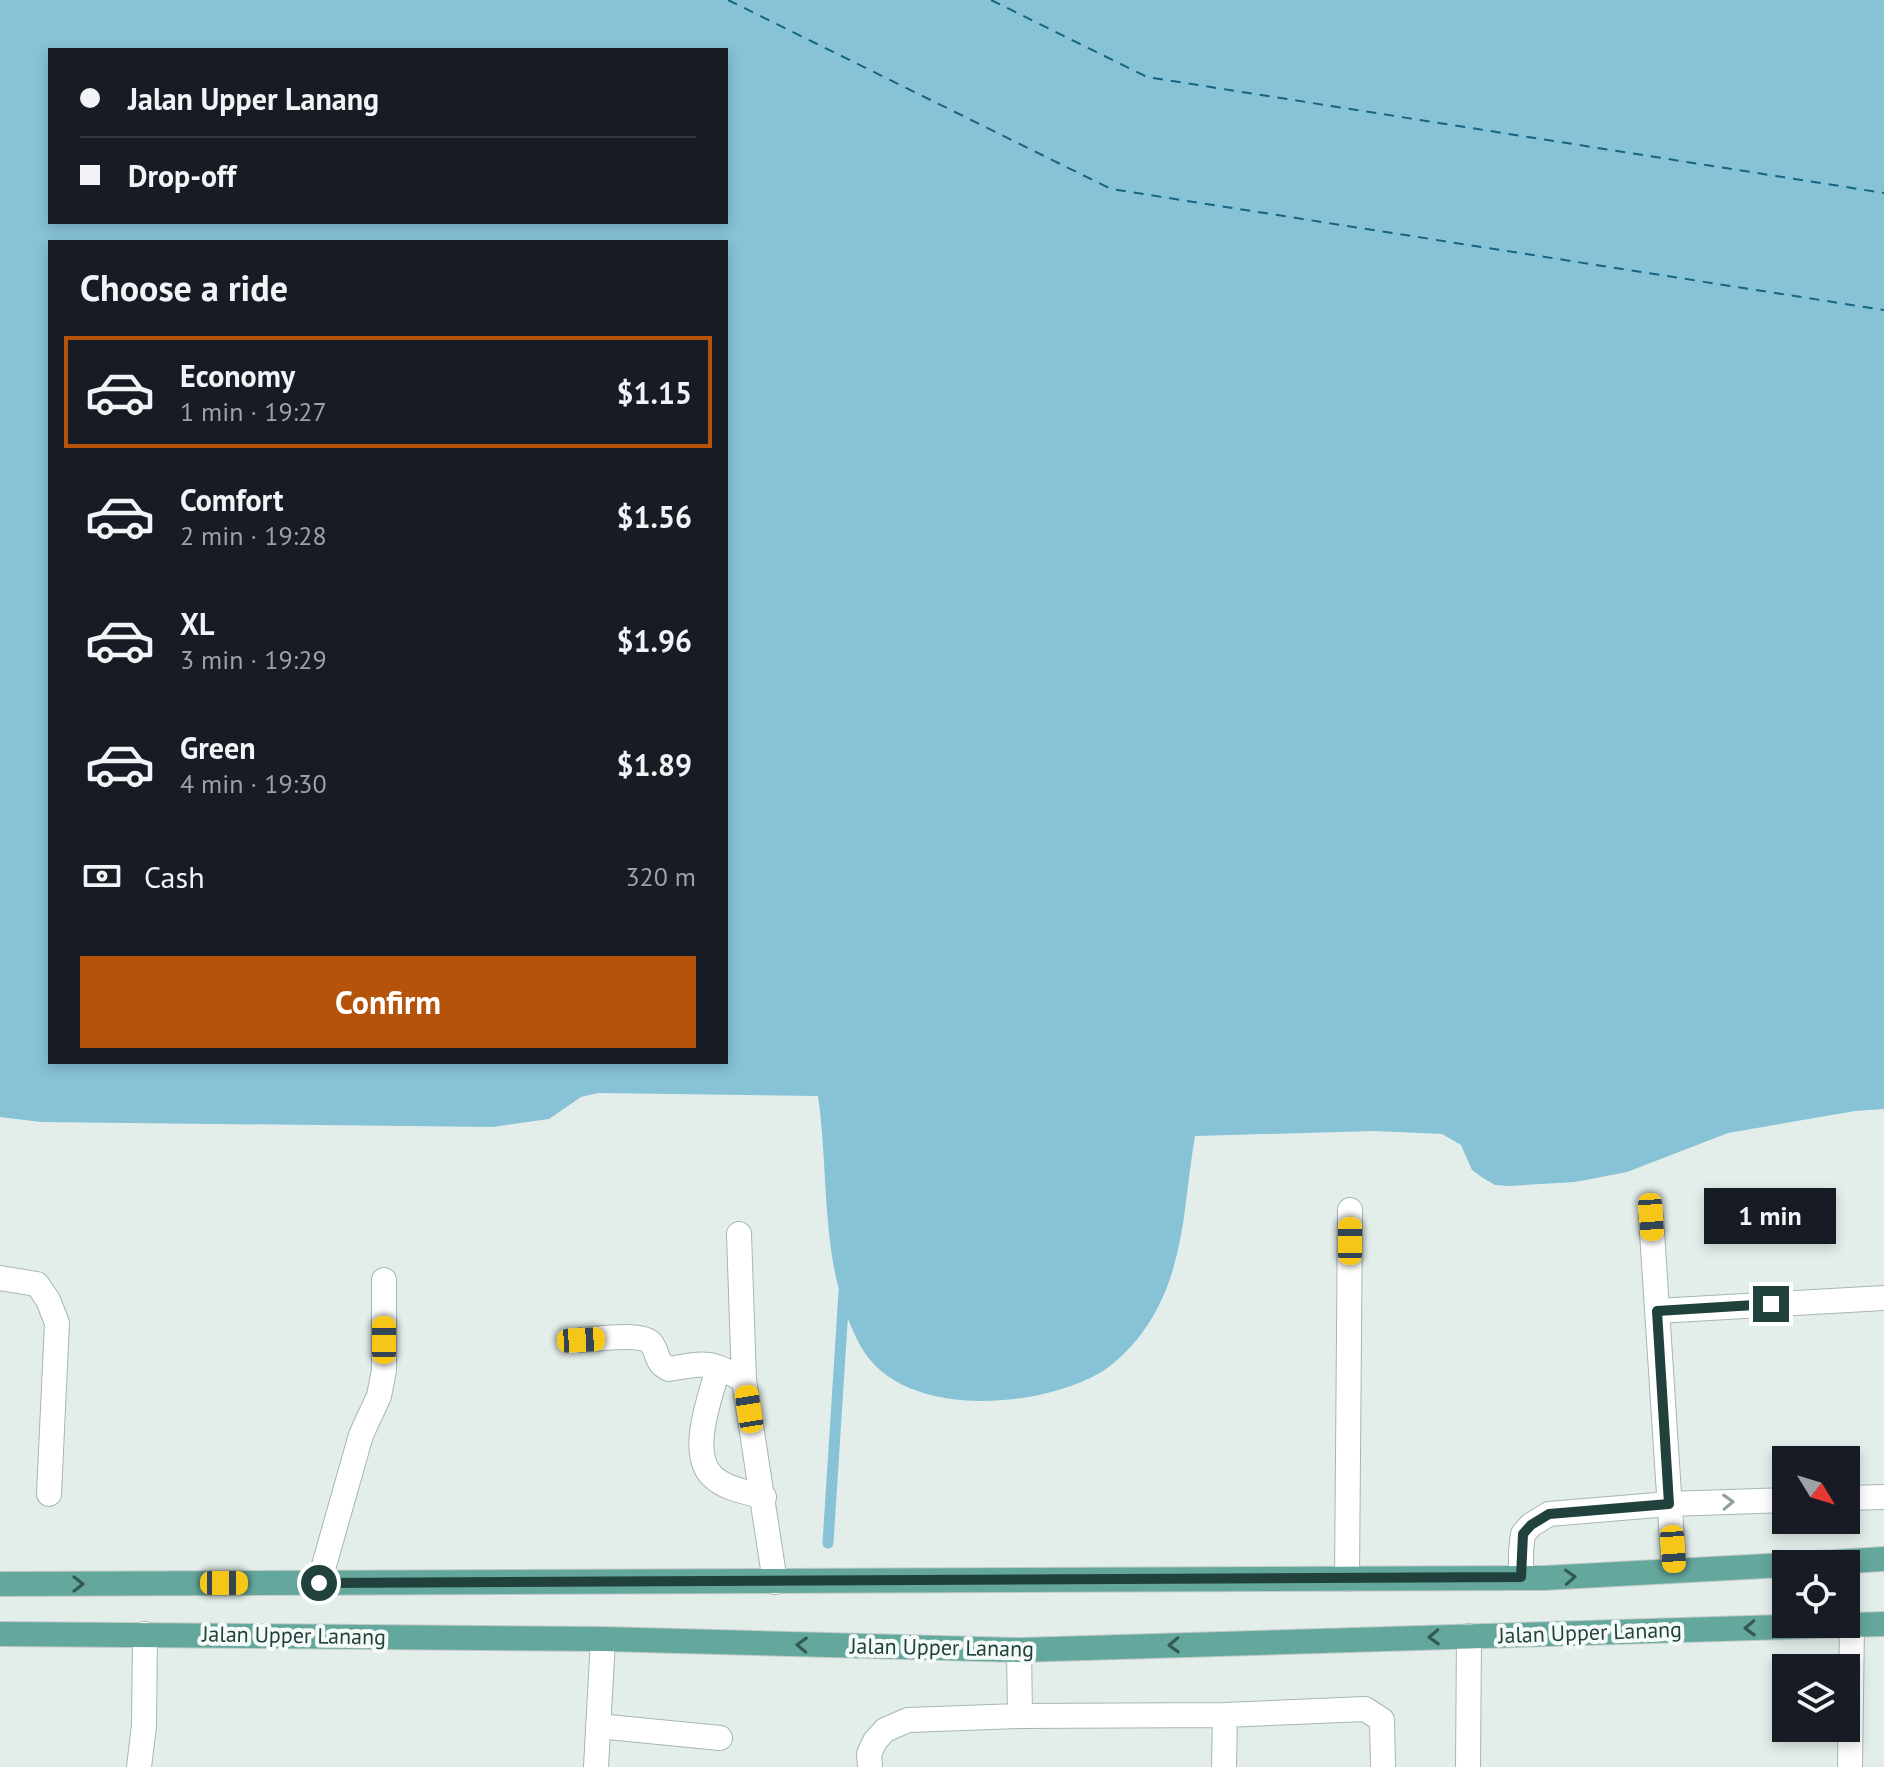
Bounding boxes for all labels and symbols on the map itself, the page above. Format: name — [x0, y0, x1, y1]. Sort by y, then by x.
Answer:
callout: 1 min — [1705, 1188, 1837, 1244]
car — [1637, 1192, 1665, 1242]
car — [1338, 1217, 1362, 1265]
route end — [1753, 1286, 1789, 1322]
car — [372, 1316, 396, 1364]
car — [556, 1327, 606, 1353]
car — [733, 1383, 765, 1435]
north arrow — [1772, 1446, 1860, 1534]
one-way arrow — [1722, 1494, 1735, 1511]
car — [1659, 1524, 1687, 1574]
route start — [301, 1565, 337, 1601]
one-way arrow — [1564, 1569, 1577, 1586]
car — [200, 1571, 248, 1595]
one-way arrow — [72, 1575, 85, 1593]
street label: Jalan Upper Lanang — [1497, 1615, 1682, 1649]
street label: Jalan Upper Lanang — [201, 1619, 386, 1651]
one-way arrow — [1743, 1619, 1756, 1636]
one-way arrow — [1427, 1628, 1440, 1645]
street label: Jalan Upper Lanang — [849, 1631, 1034, 1663]
one-way arrow — [795, 1636, 808, 1653]
one-way arrow — [1167, 1636, 1180, 1653]

